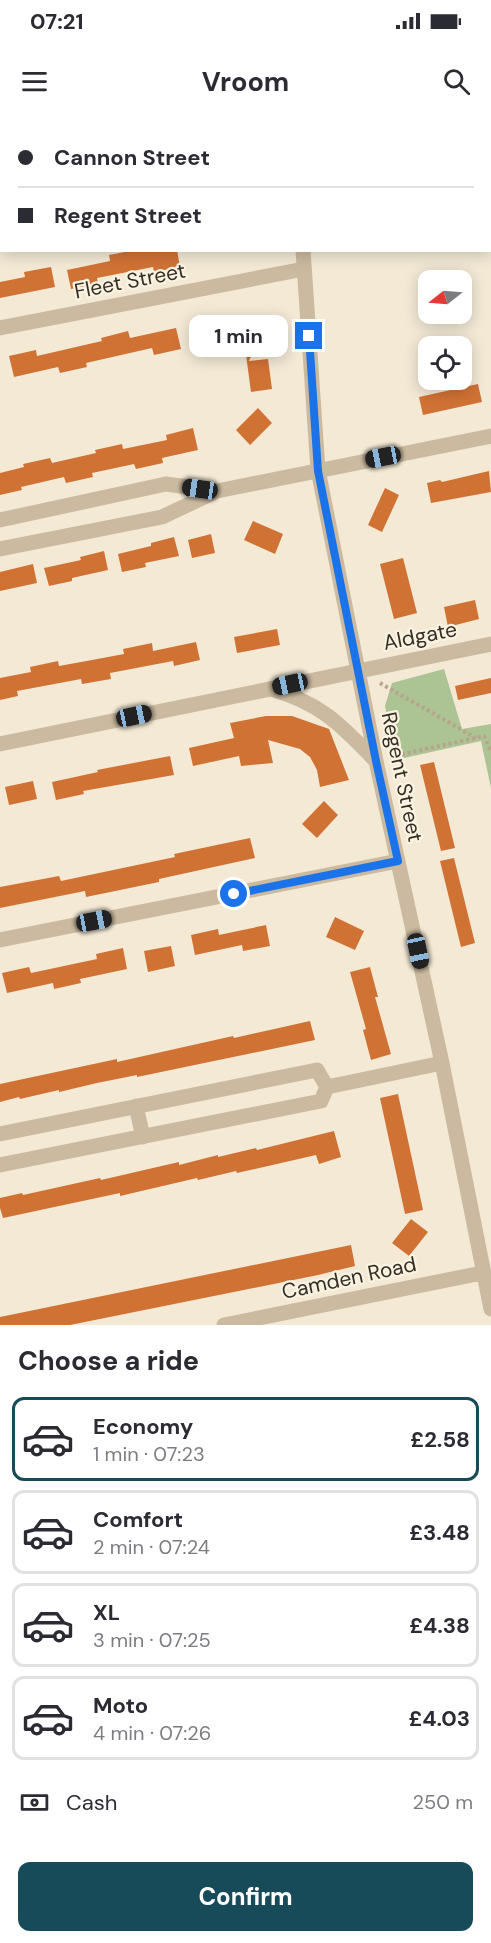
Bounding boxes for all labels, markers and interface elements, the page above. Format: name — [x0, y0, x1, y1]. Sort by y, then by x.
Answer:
text: 07:21 — [30, 7, 83, 36]
text: Vroom — [202, 64, 289, 99]
icon: menu — [18, 65, 51, 98]
icon: search — [440, 65, 473, 98]
text: Cannon Street — [54, 143, 210, 172]
text: Regent Street — [54, 201, 202, 230]
street label: Fleet Street — [72, 257, 188, 305]
north arrow — [418, 270, 472, 324]
map controls — [418, 270, 472, 390]
callout: 1 min — [189, 315, 288, 357]
route end — [295, 322, 322, 349]
text: 1 min — [214, 323, 263, 349]
button: locate — [418, 336, 472, 390]
car — [364, 445, 402, 469]
car — [181, 478, 219, 500]
street label: Aldgate — [381, 615, 459, 657]
car — [271, 671, 309, 697]
car — [115, 703, 153, 729]
street label: Regent Street — [375, 709, 429, 845]
route start — [220, 880, 247, 907]
car — [75, 909, 113, 933]
car — [405, 932, 431, 970]
street label: Camden Road — [279, 1250, 419, 1306]
text: Choose a ride — [18, 1343, 199, 1378]
icon: car — [21, 1412, 75, 1466]
text: Economy — [93, 1412, 193, 1441]
text: £2.58 — [410, 1425, 470, 1454]
text: 1 min · 07:23 — [93, 1441, 205, 1467]
icon: car — [21, 1505, 75, 1559]
text: Comfort — [93, 1505, 183, 1534]
text: £3.48 — [409, 1518, 470, 1547]
text: 2 min · 07:24 — [93, 1534, 210, 1560]
icon: car — [21, 1598, 75, 1652]
text: XL — [93, 1598, 120, 1627]
text: £4.38 — [409, 1611, 470, 1640]
text: 3 min · 07:25 — [93, 1627, 211, 1653]
icon: car — [21, 1691, 75, 1745]
text: Moto — [93, 1691, 148, 1720]
text: £4.03 — [408, 1704, 470, 1733]
text: 4 min · 07:26 — [93, 1720, 211, 1746]
icon: cash — [18, 1786, 51, 1819]
text: Cash — [66, 1788, 117, 1817]
text: 250 m — [412, 1789, 473, 1815]
button: Confirm — [18, 1862, 473, 1931]

